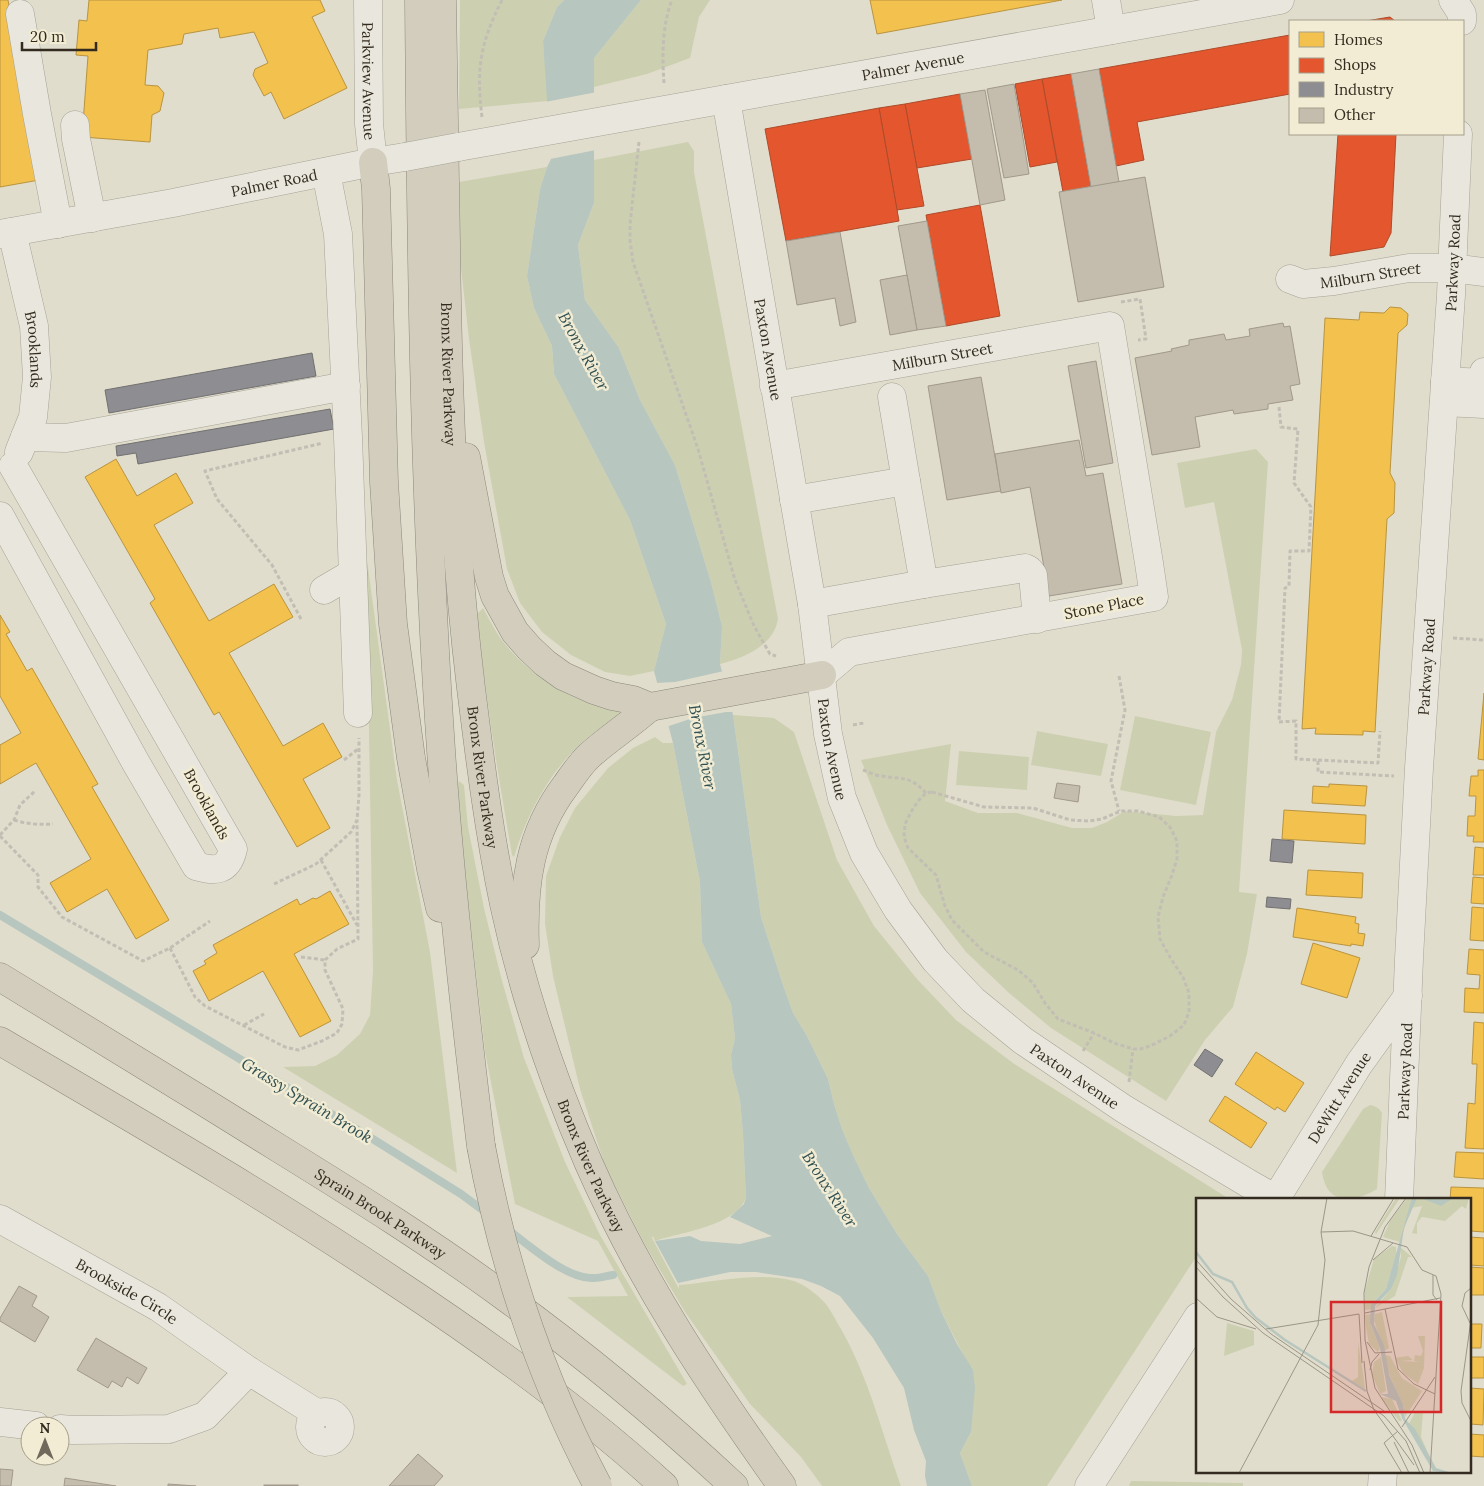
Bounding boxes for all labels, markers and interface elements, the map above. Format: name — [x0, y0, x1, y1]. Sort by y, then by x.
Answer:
scale bar — [22, 20, 96, 52]
legend — [1289, 20, 1464, 135]
street label: Parkview Avenue — [359, 22, 380, 141]
text: 20 m — [30, 27, 65, 46]
text: Homes — [1334, 30, 1383, 49]
street label: Palmer Avenue — [860, 47, 966, 84]
text: Shops — [1334, 55, 1376, 74]
text: Industry — [1334, 80, 1393, 99]
text: Other — [1334, 105, 1376, 124]
street label: Palmer Road — [229, 164, 319, 200]
street label: Parkway Road — [1440, 213, 1464, 312]
street label: Milburn Street — [1319, 259, 1421, 292]
street label: Paxton Avenue — [751, 297, 787, 402]
street label: Bronx River Parkway — [437, 302, 461, 446]
water label: Bronx River — [554, 308, 614, 394]
street label: Brooklands — [21, 309, 47, 389]
street label: Milburn Street — [890, 338, 994, 374]
street label: Stone Place — [1062, 589, 1146, 623]
street label: Parkway Road — [1413, 617, 1439, 716]
street label: Paxton Avenue — [814, 697, 852, 802]
water label: Bronx River — [685, 703, 721, 792]
street label: Bronx River Parkway — [464, 705, 503, 850]
street label: Brooklands — [180, 765, 234, 843]
street label: Parkway Road — [1393, 1022, 1416, 1120]
street label: Paxton Avenue — [1027, 1039, 1123, 1113]
street label: DeWitt Avenue — [1303, 1048, 1375, 1147]
water label: Grassy Sprain Brook — [238, 1053, 376, 1147]
street label: Bronx River Parkway — [554, 1096, 630, 1236]
water label: Bronx River — [798, 1147, 862, 1231]
street label: Sprain Brook Parkway — [312, 1164, 450, 1262]
inset map — [1196, 1198, 1472, 1474]
street label: Brookside Circle — [73, 1254, 182, 1328]
north arrow — [20, 1416, 70, 1466]
text: N — [40, 1419, 51, 1437]

